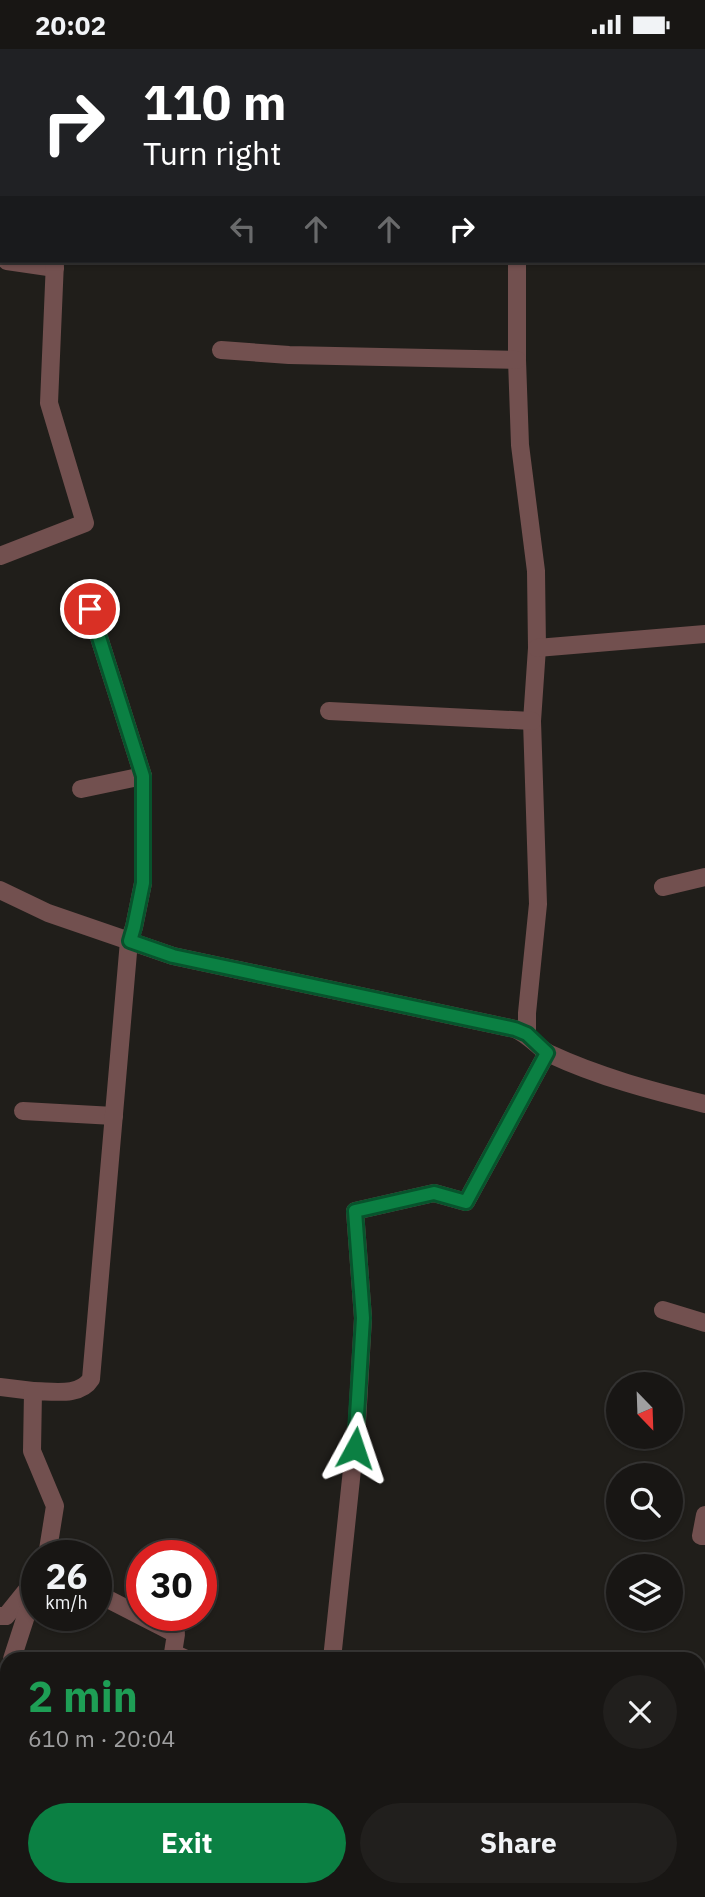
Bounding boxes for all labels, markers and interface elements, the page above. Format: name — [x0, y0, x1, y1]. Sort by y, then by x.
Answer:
text: 20:02 — [35, 8, 106, 42]
text: 110 m — [143, 70, 287, 133]
icon: right — [28, 77, 119, 168]
text: Turn right — [143, 132, 281, 174]
icon: left — [224, 210, 262, 248]
icon: ahead — [297, 210, 335, 248]
icon: ahead — [370, 210, 408, 248]
icon: right — [443, 210, 481, 248]
pin — [60, 579, 120, 639]
icon: arrive — [71, 590, 109, 628]
north arrow — [606, 1372, 682, 1449]
map controls — [606, 1372, 683, 1631]
position arrow — [318, 1411, 392, 1485]
button: search — [606, 1463, 683, 1540]
speed limit sign: 30 — [126, 1540, 217, 1631]
text: 26 — [45, 1553, 88, 1599]
button: layers — [606, 1554, 683, 1631]
text: km/h — [45, 1591, 88, 1614]
text: 2 min — [28, 1669, 138, 1724]
button: close — [603, 1675, 677, 1749]
text: 610 m · 20:04 — [28, 1723, 175, 1753]
button: Exit — [28, 1803, 346, 1883]
button: Share — [360, 1803, 677, 1883]

